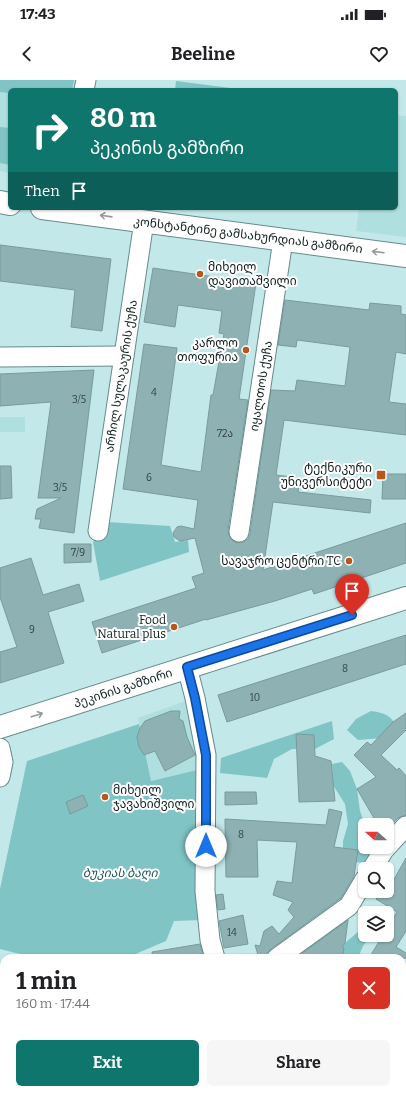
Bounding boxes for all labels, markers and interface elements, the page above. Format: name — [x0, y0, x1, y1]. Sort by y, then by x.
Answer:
text: 17:43 — [20, 5, 56, 23]
icon: back — [16, 43, 38, 65]
text: Beeline — [171, 43, 235, 65]
icon: heart — [368, 43, 390, 65]
text: 80 m — [90, 101, 156, 134]
icon: right — [24, 104, 76, 156]
text: პეკინის გამზირი — [90, 137, 244, 159]
icon: arrive — [68, 180, 90, 202]
text: Then — [24, 182, 60, 200]
one-way arrow — [100, 213, 113, 220]
street label: კონსტანტინე გამსახურდიას გამზირი — [133, 214, 363, 257]
one-way arrow — [372, 248, 385, 256]
place label: მიხეილ დავითაშვილი — [208, 260, 297, 289]
marker: მიხეილ დავითაშვილი — [195, 269, 205, 279]
street label: არჩილ სულაკაურის ქუჩა — [102, 299, 141, 453]
place label: კარლო თოფურია — [177, 336, 238, 364]
street label: იყალთოს ქუჩა — [247, 340, 276, 432]
marker: კარლო თოფურია — [241, 345, 251, 355]
house number: 4 — [151, 387, 157, 399]
house number: 3/5 — [72, 394, 86, 406]
house number: 72ა — [217, 428, 233, 440]
place label: ტექნიკური უნივერსიტეტი — [281, 461, 372, 489]
marker: ტექნიკური უნივერსიტეტი — [375, 469, 387, 481]
house number: 6 — [146, 472, 152, 484]
house number: 3/5 — [53, 482, 67, 494]
house number: 7/9 — [71, 547, 85, 559]
place label: სავაჯრო ცენტრი TC — [221, 554, 341, 568]
marker: სავაჯრო ცენტრი TC — [344, 556, 354, 566]
pin — [335, 574, 369, 615]
icon: arrive — [341, 580, 363, 602]
place label: Food Natural plus — [97, 613, 166, 641]
marker: Food Natural plus — [169, 622, 179, 632]
house number: 9 — [29, 624, 35, 636]
house number: 8 — [342, 663, 348, 675]
street label: პეკინის გამზირი — [72, 665, 174, 711]
house number: 10 — [250, 692, 260, 704]
one-way arrow — [30, 711, 43, 718]
place label: მიხეილ ჯავახიშვილი — [113, 783, 194, 812]
marker: მიხეილ ჯავახიშვილი — [100, 792, 110, 802]
north arrow — [358, 818, 394, 854]
map controls — [358, 818, 394, 942]
position arrow — [185, 825, 227, 867]
house number: 8 — [238, 829, 244, 841]
button: search — [358, 862, 394, 898]
park label: ბუკიას ბაღი — [83, 866, 158, 880]
button: layers — [358, 906, 394, 942]
house number: 14 — [227, 927, 237, 939]
text: 1 min — [16, 967, 77, 995]
button: close — [348, 967, 390, 1009]
text: 160 m · 17:44 — [16, 996, 90, 1011]
button: Exit — [16, 1040, 199, 1086]
button: Share — [207, 1040, 390, 1086]

